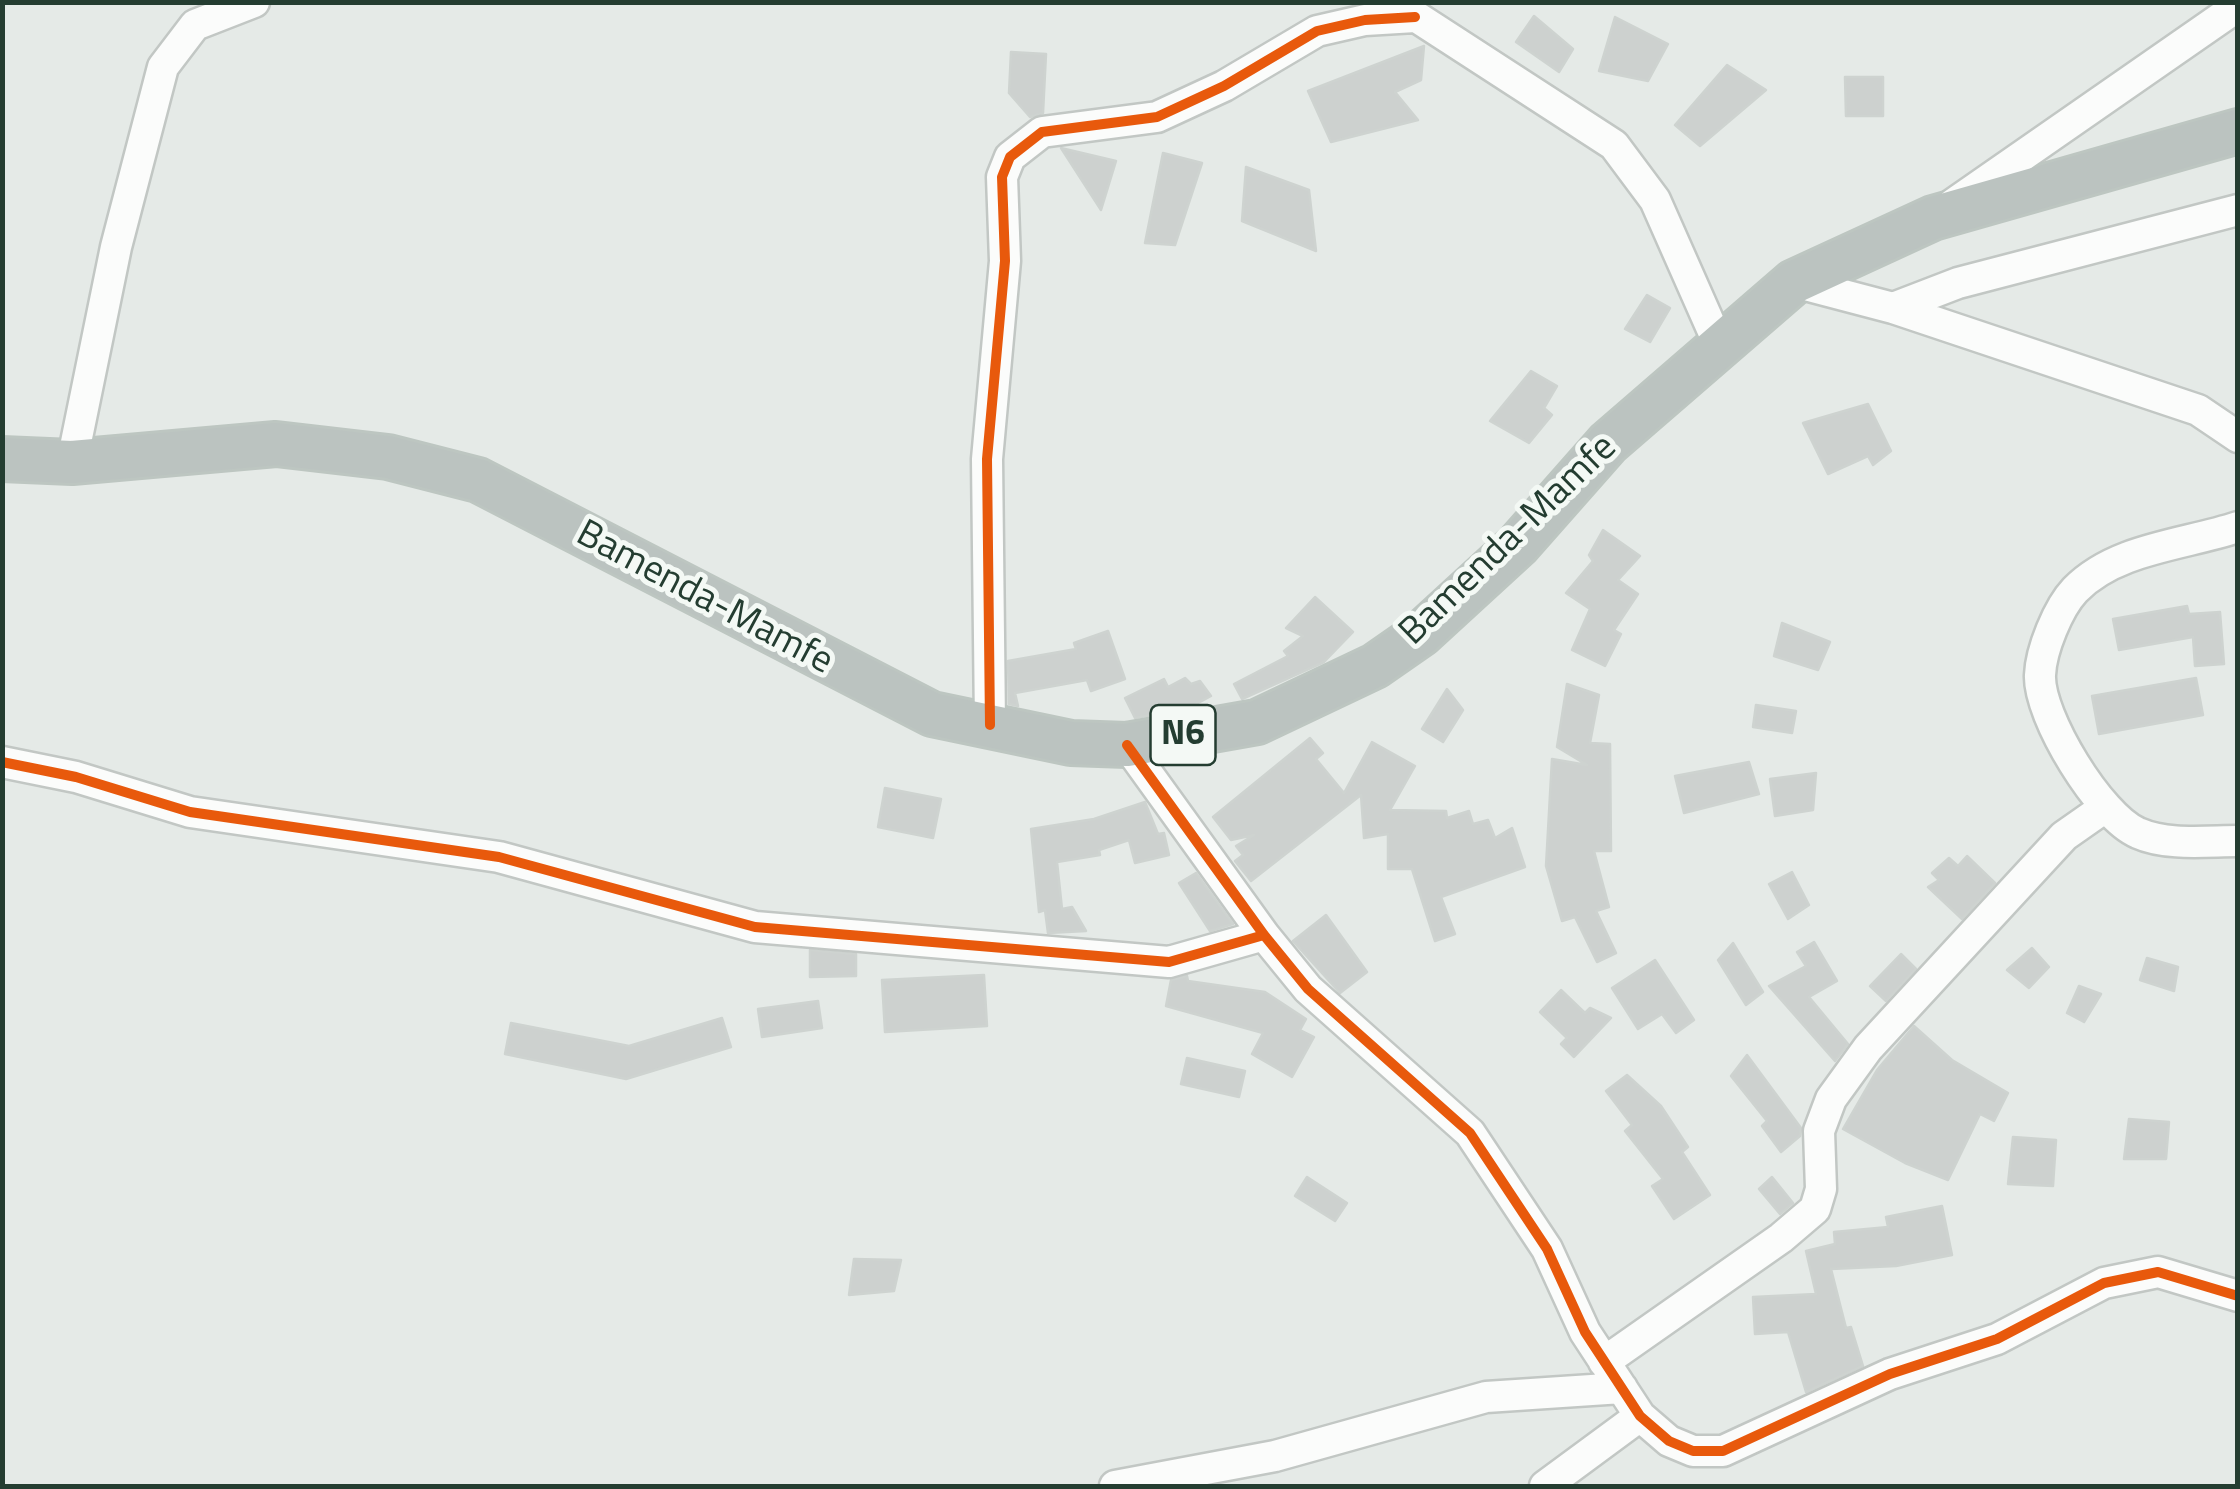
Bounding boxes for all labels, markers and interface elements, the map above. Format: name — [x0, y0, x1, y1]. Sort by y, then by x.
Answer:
street label: Bamenda-Mamfe — [1391, 426, 1627, 656]
street label: Bamenda-Mamfe — [568, 512, 840, 686]
road number: N6 — [1150, 705, 1216, 765]

